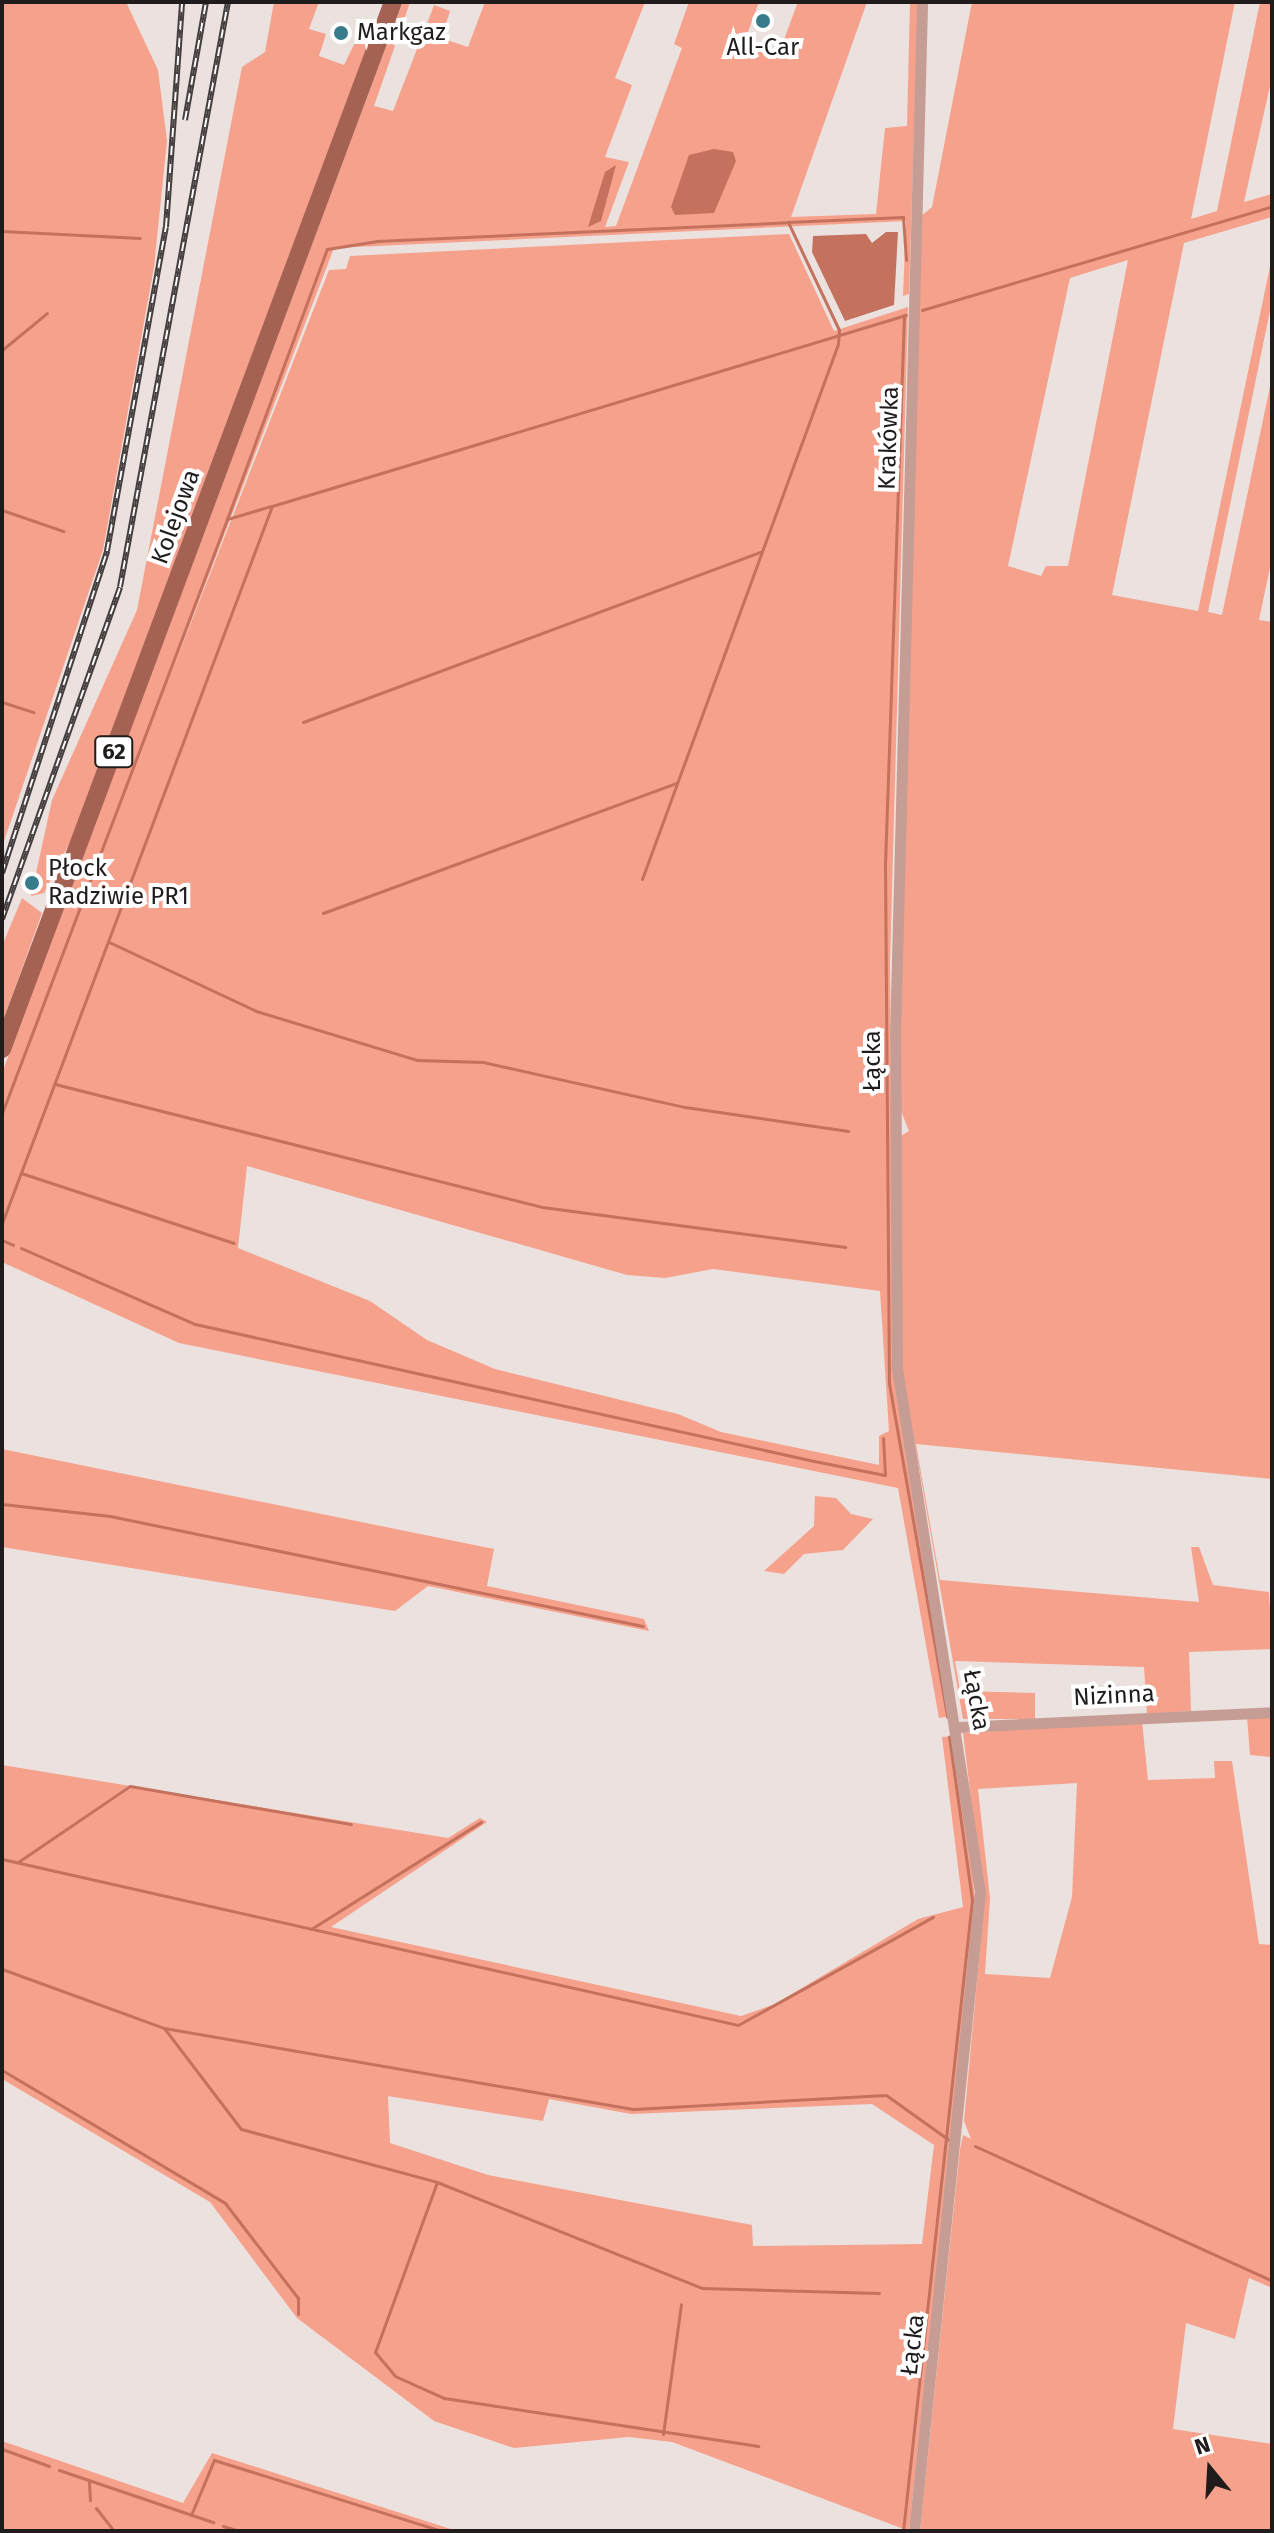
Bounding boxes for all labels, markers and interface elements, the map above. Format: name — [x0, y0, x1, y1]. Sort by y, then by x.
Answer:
marker: All-Car — [754, 12, 772, 30]
place label: Markgaz — [357, 19, 446, 47]
marker: Markgaz — [332, 24, 350, 42]
place label: All-Car — [727, 34, 799, 62]
street label: Krakówka — [873, 386, 905, 490]
street label: Kolejowa — [146, 466, 206, 568]
road number: 62 — [94, 734, 134, 770]
place label: Płock Radziwie PR1 — [48, 855, 189, 911]
marker: Płock Radziwie PR1 — [23, 874, 41, 892]
street label: Łącka — [859, 1030, 887, 1092]
street label: Łącka — [956, 1667, 996, 1733]
street label: Nizinna — [1073, 1679, 1155, 1713]
street label: Łącka — [895, 2313, 931, 2377]
north arrow — [1170, 2429, 1250, 2509]
text: N — [1191, 2431, 1214, 2461]

